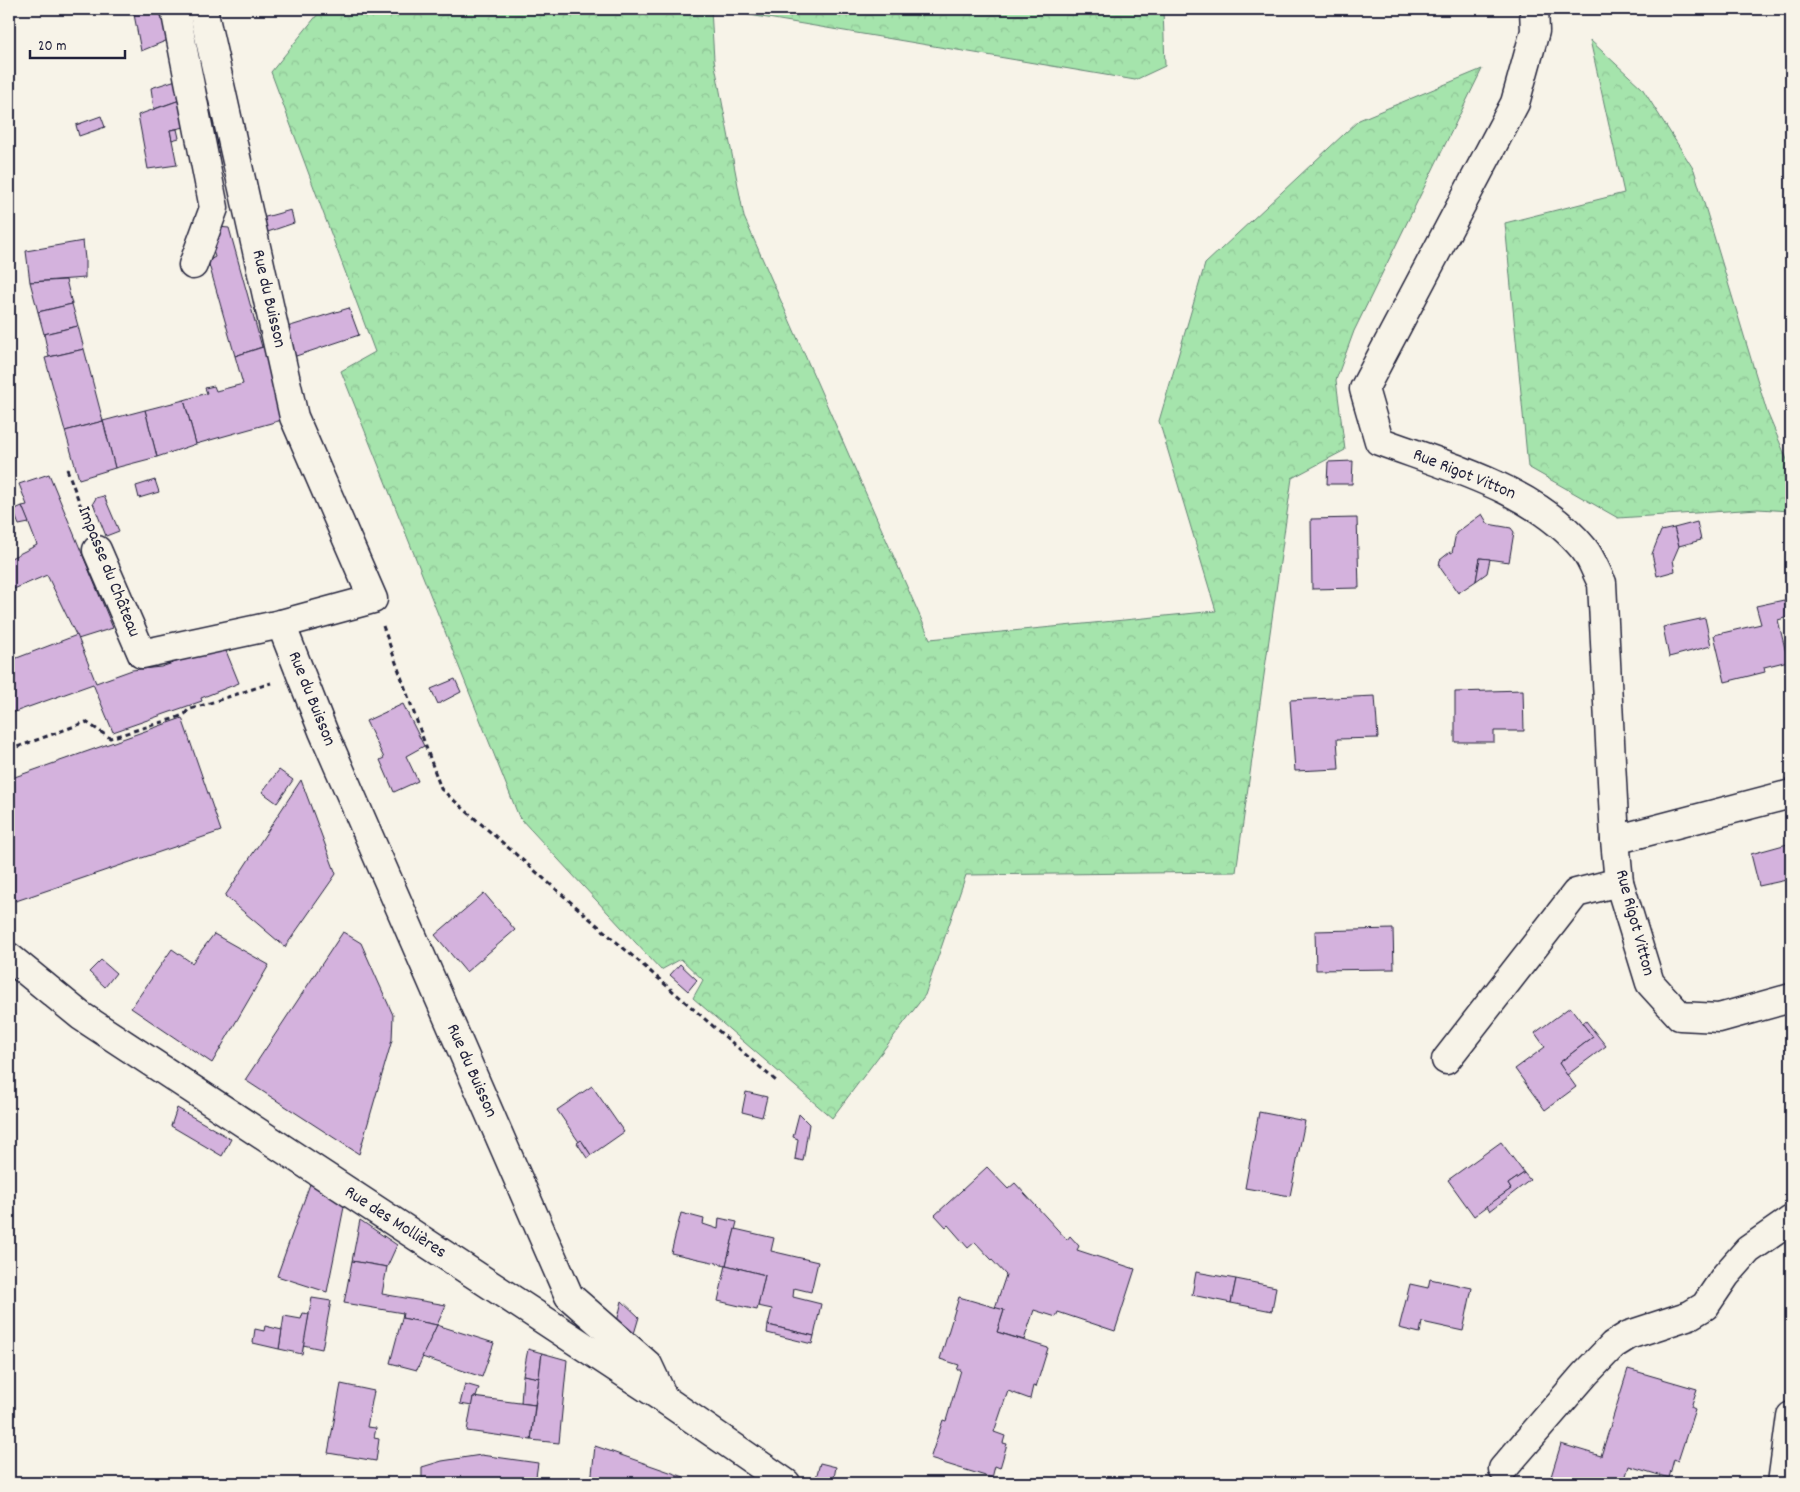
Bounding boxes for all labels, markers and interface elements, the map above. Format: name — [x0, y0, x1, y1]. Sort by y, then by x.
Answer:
scale bar — [30, 28, 125, 60]
text: 20 m — [38, 36, 66, 58]
street label: Rue du Buisson — [245, 247, 291, 351]
street label: Rue Rigot Vitton — [1409, 443, 1519, 507]
street label: Impasse du Château — [70, 503, 146, 641]
street label: Rue du Buisson — [281, 648, 341, 750]
street label: Rue Rigot Vitton — [1608, 867, 1660, 979]
street label: Rue du Buisson — [439, 1020, 503, 1122]
street label: Rue des Mollières — [339, 1181, 451, 1265]

